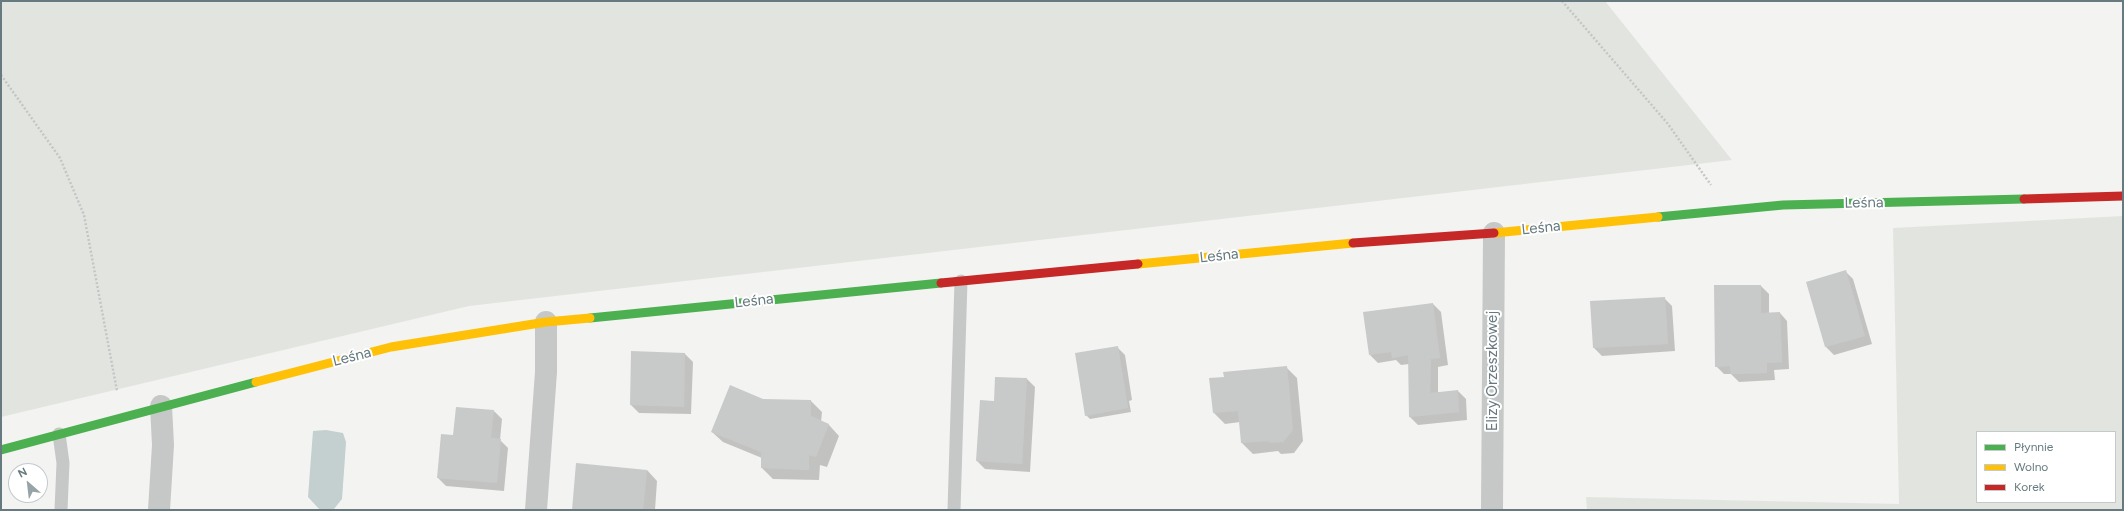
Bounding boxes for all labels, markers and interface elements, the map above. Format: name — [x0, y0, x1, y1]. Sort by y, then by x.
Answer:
street label: Leśna — [1844, 194, 1884, 212]
street label: Leśna — [1521, 217, 1561, 239]
street label: Leśna — [1199, 245, 1239, 267]
street label: Leśna — [734, 290, 774, 312]
street label: Elizy Orzeszkowej — [1484, 311, 1502, 431]
street label: Leśna — [331, 344, 373, 370]
legend — [1976, 431, 2116, 503]
text: Płynnie — [2014, 440, 2053, 454]
text: Wolno — [2014, 460, 2048, 474]
north arrow — [8, 463, 48, 503]
text: N — [16, 465, 29, 481]
text: Korek — [2014, 480, 2045, 494]

